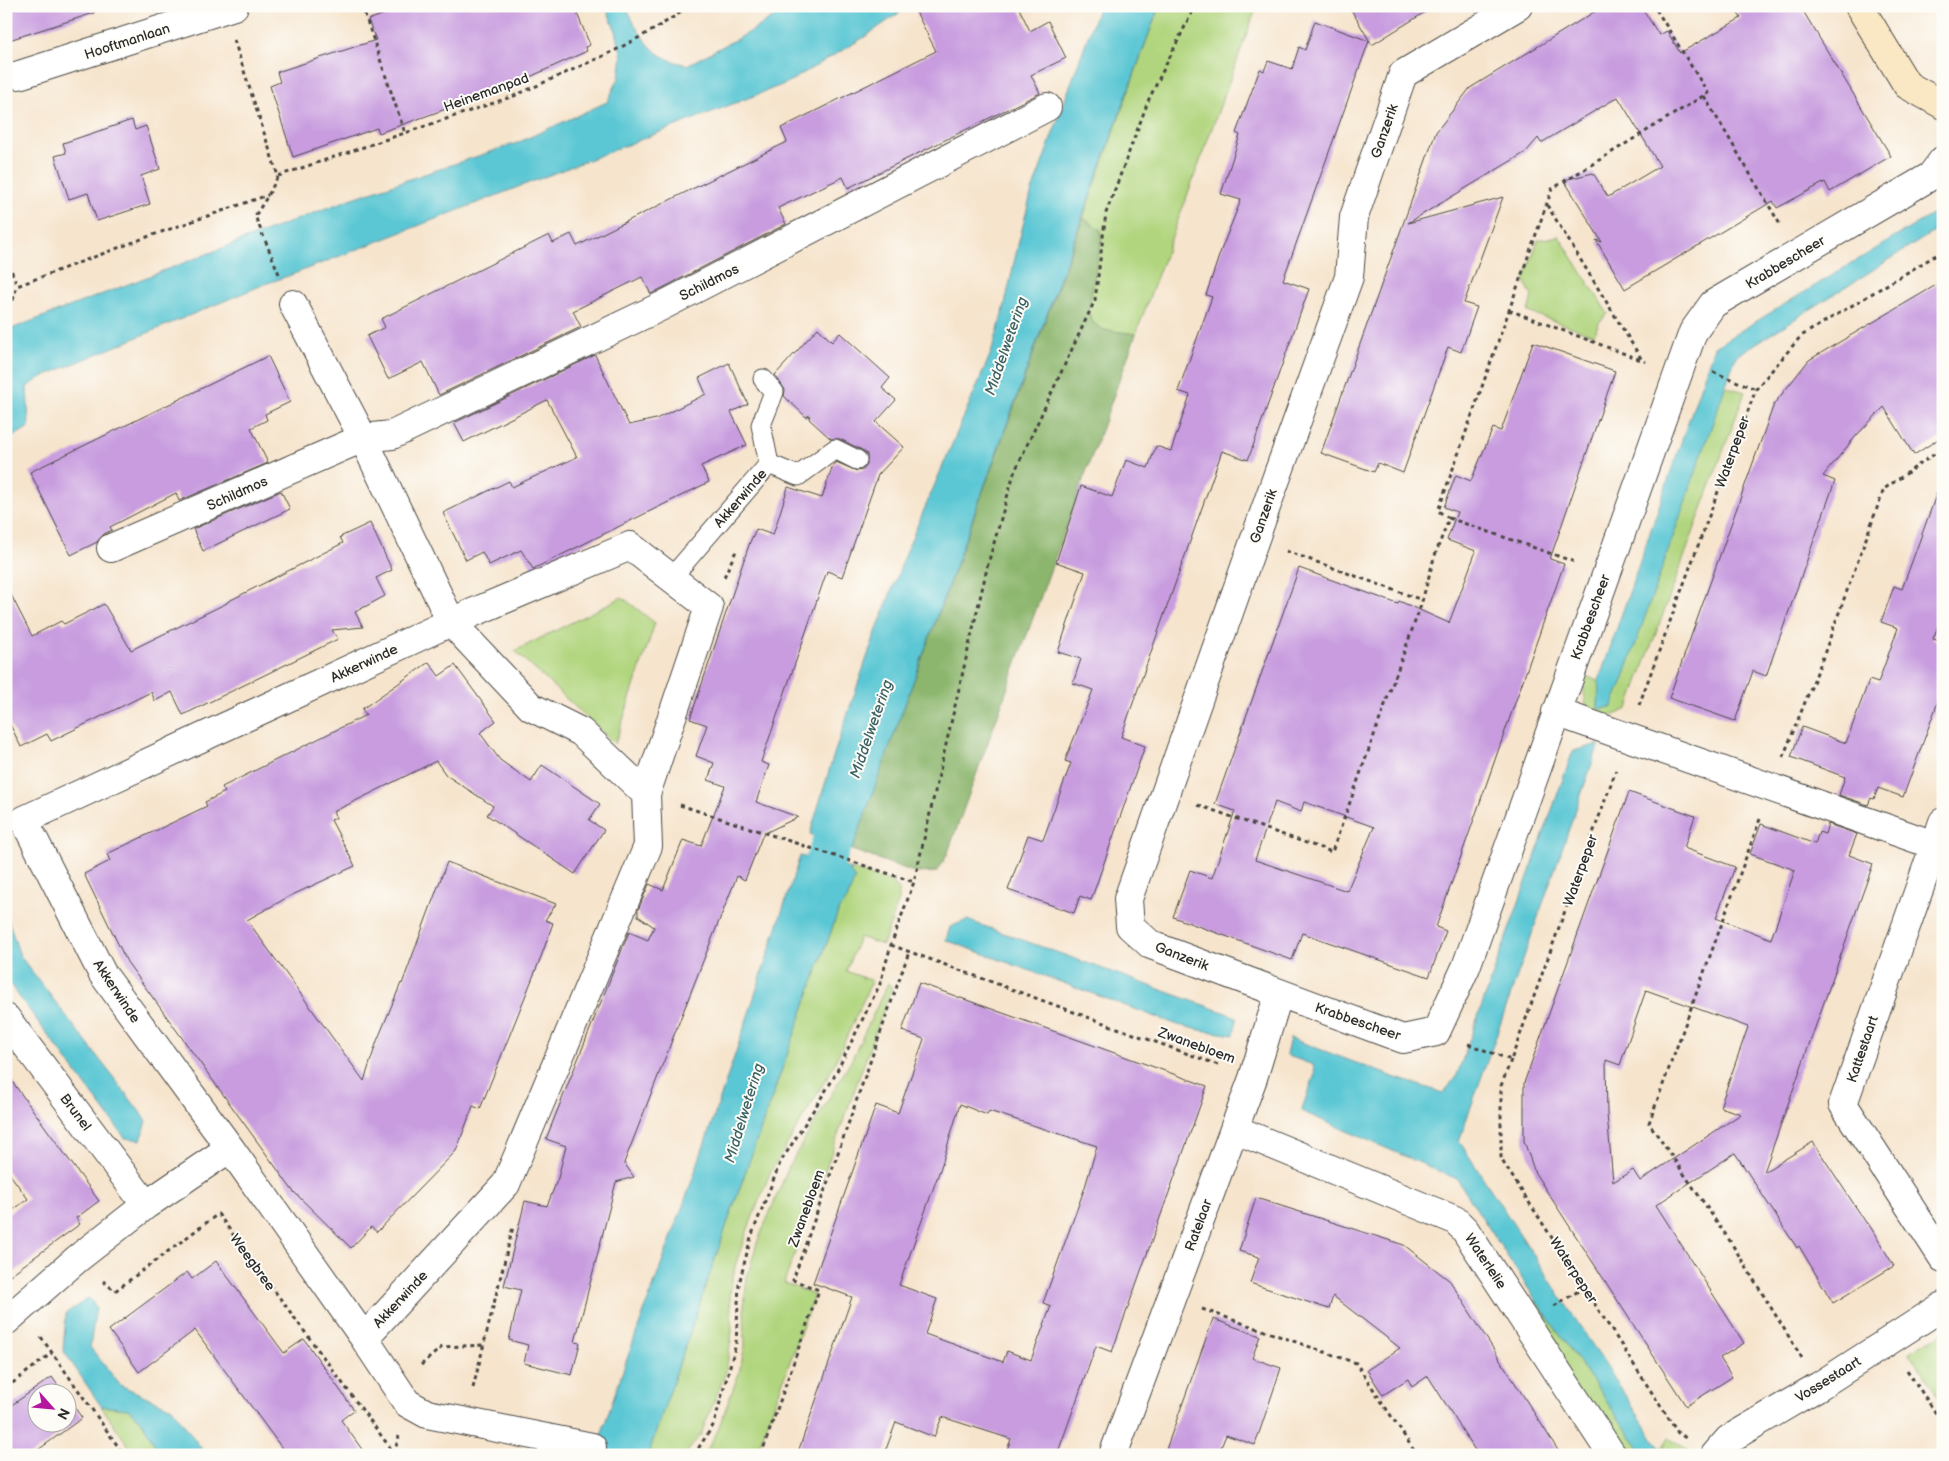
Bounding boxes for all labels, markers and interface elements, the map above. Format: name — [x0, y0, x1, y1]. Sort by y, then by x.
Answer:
street label: Hooftmanlaan — [82, 20, 172, 63]
street label: Heinemanpad — [441, 69, 531, 116]
street label: Ganzerik — [1367, 102, 1402, 161]
street label: Krabbescheer — [1742, 232, 1829, 293]
street label: Schildmos — [677, 260, 742, 305]
water label: Middelwetering — [981, 294, 1032, 398]
street label: Waterpeper — [1712, 413, 1754, 490]
street label: Akkerwinde — [710, 465, 771, 531]
street label: Schildmos — [204, 473, 270, 514]
street label: Ganzerik — [1246, 487, 1281, 546]
street label: Krabbescheer — [1567, 571, 1614, 662]
street label: Akkerwinde — [328, 640, 401, 686]
water label: Middelwetering — [846, 677, 897, 781]
street label: Waterpeper — [1560, 831, 1602, 908]
street label: Ganzerik — [1152, 938, 1211, 975]
street label: Akkerwinde — [89, 957, 144, 1026]
street label: Krabbescheer — [1313, 999, 1404, 1044]
street label: Kattestaart — [1843, 1013, 1882, 1085]
street label: Zwanebloem — [1155, 1023, 1238, 1067]
water label: Middelwetering — [720, 1061, 769, 1165]
street label: Brunel — [56, 1091, 95, 1134]
street label: Zwanebloem — [784, 1167, 828, 1250]
street label: Ratelaar — [1181, 1196, 1216, 1253]
street label: Waterlelie — [1461, 1230, 1510, 1292]
street label: Weegbree — [226, 1231, 279, 1294]
street label: Waterpeper — [1546, 1234, 1602, 1307]
street label: Akkerwinde — [369, 1267, 431, 1332]
street label: Vossestaart — [1792, 1352, 1865, 1406]
north arrow — [28, 1384, 78, 1434]
text: N — [53, 1405, 73, 1422]

